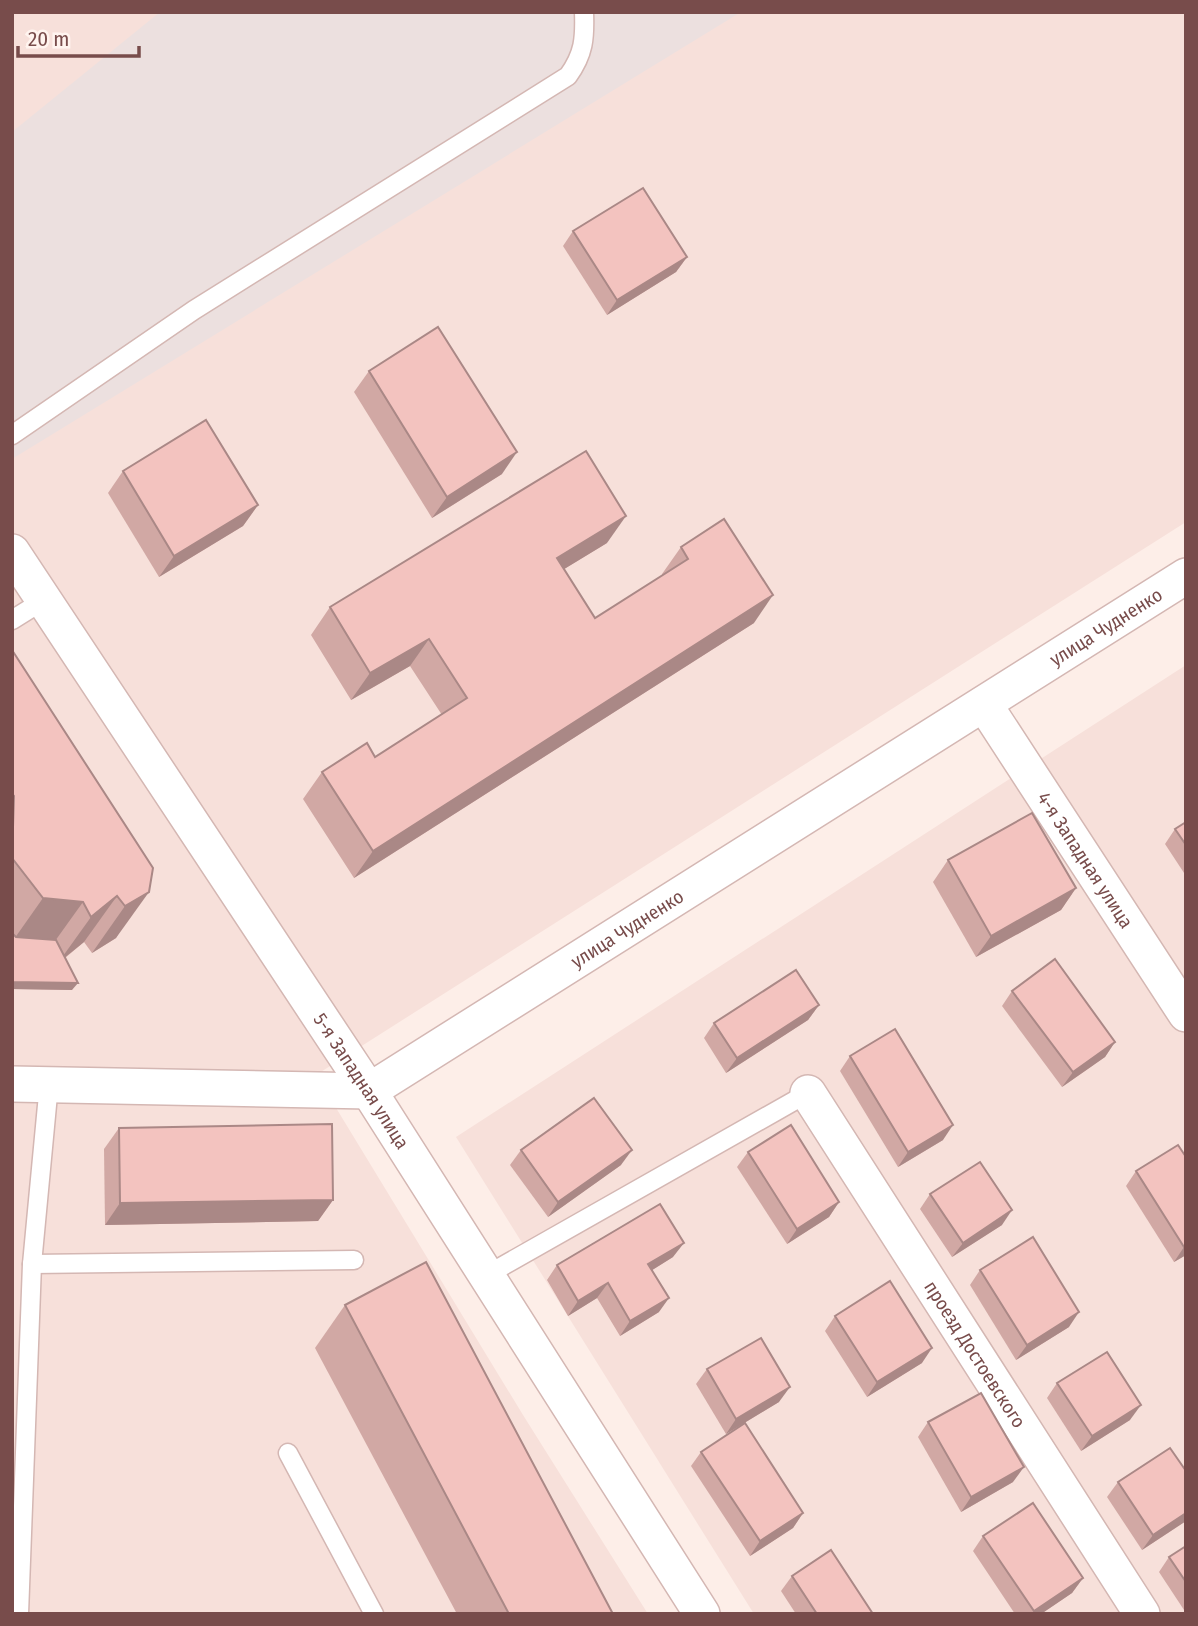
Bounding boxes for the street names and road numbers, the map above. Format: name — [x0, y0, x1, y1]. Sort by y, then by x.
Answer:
street label: улица Чудненко — [1045, 583, 1166, 671]
street label: 4-я Западная улица — [1033, 787, 1138, 932]
street label: улица Чудненко — [566, 884, 688, 972]
street label: 5-я Западная улица — [309, 1008, 414, 1153]
street label: проезд Достоевского — [920, 1276, 1031, 1432]

